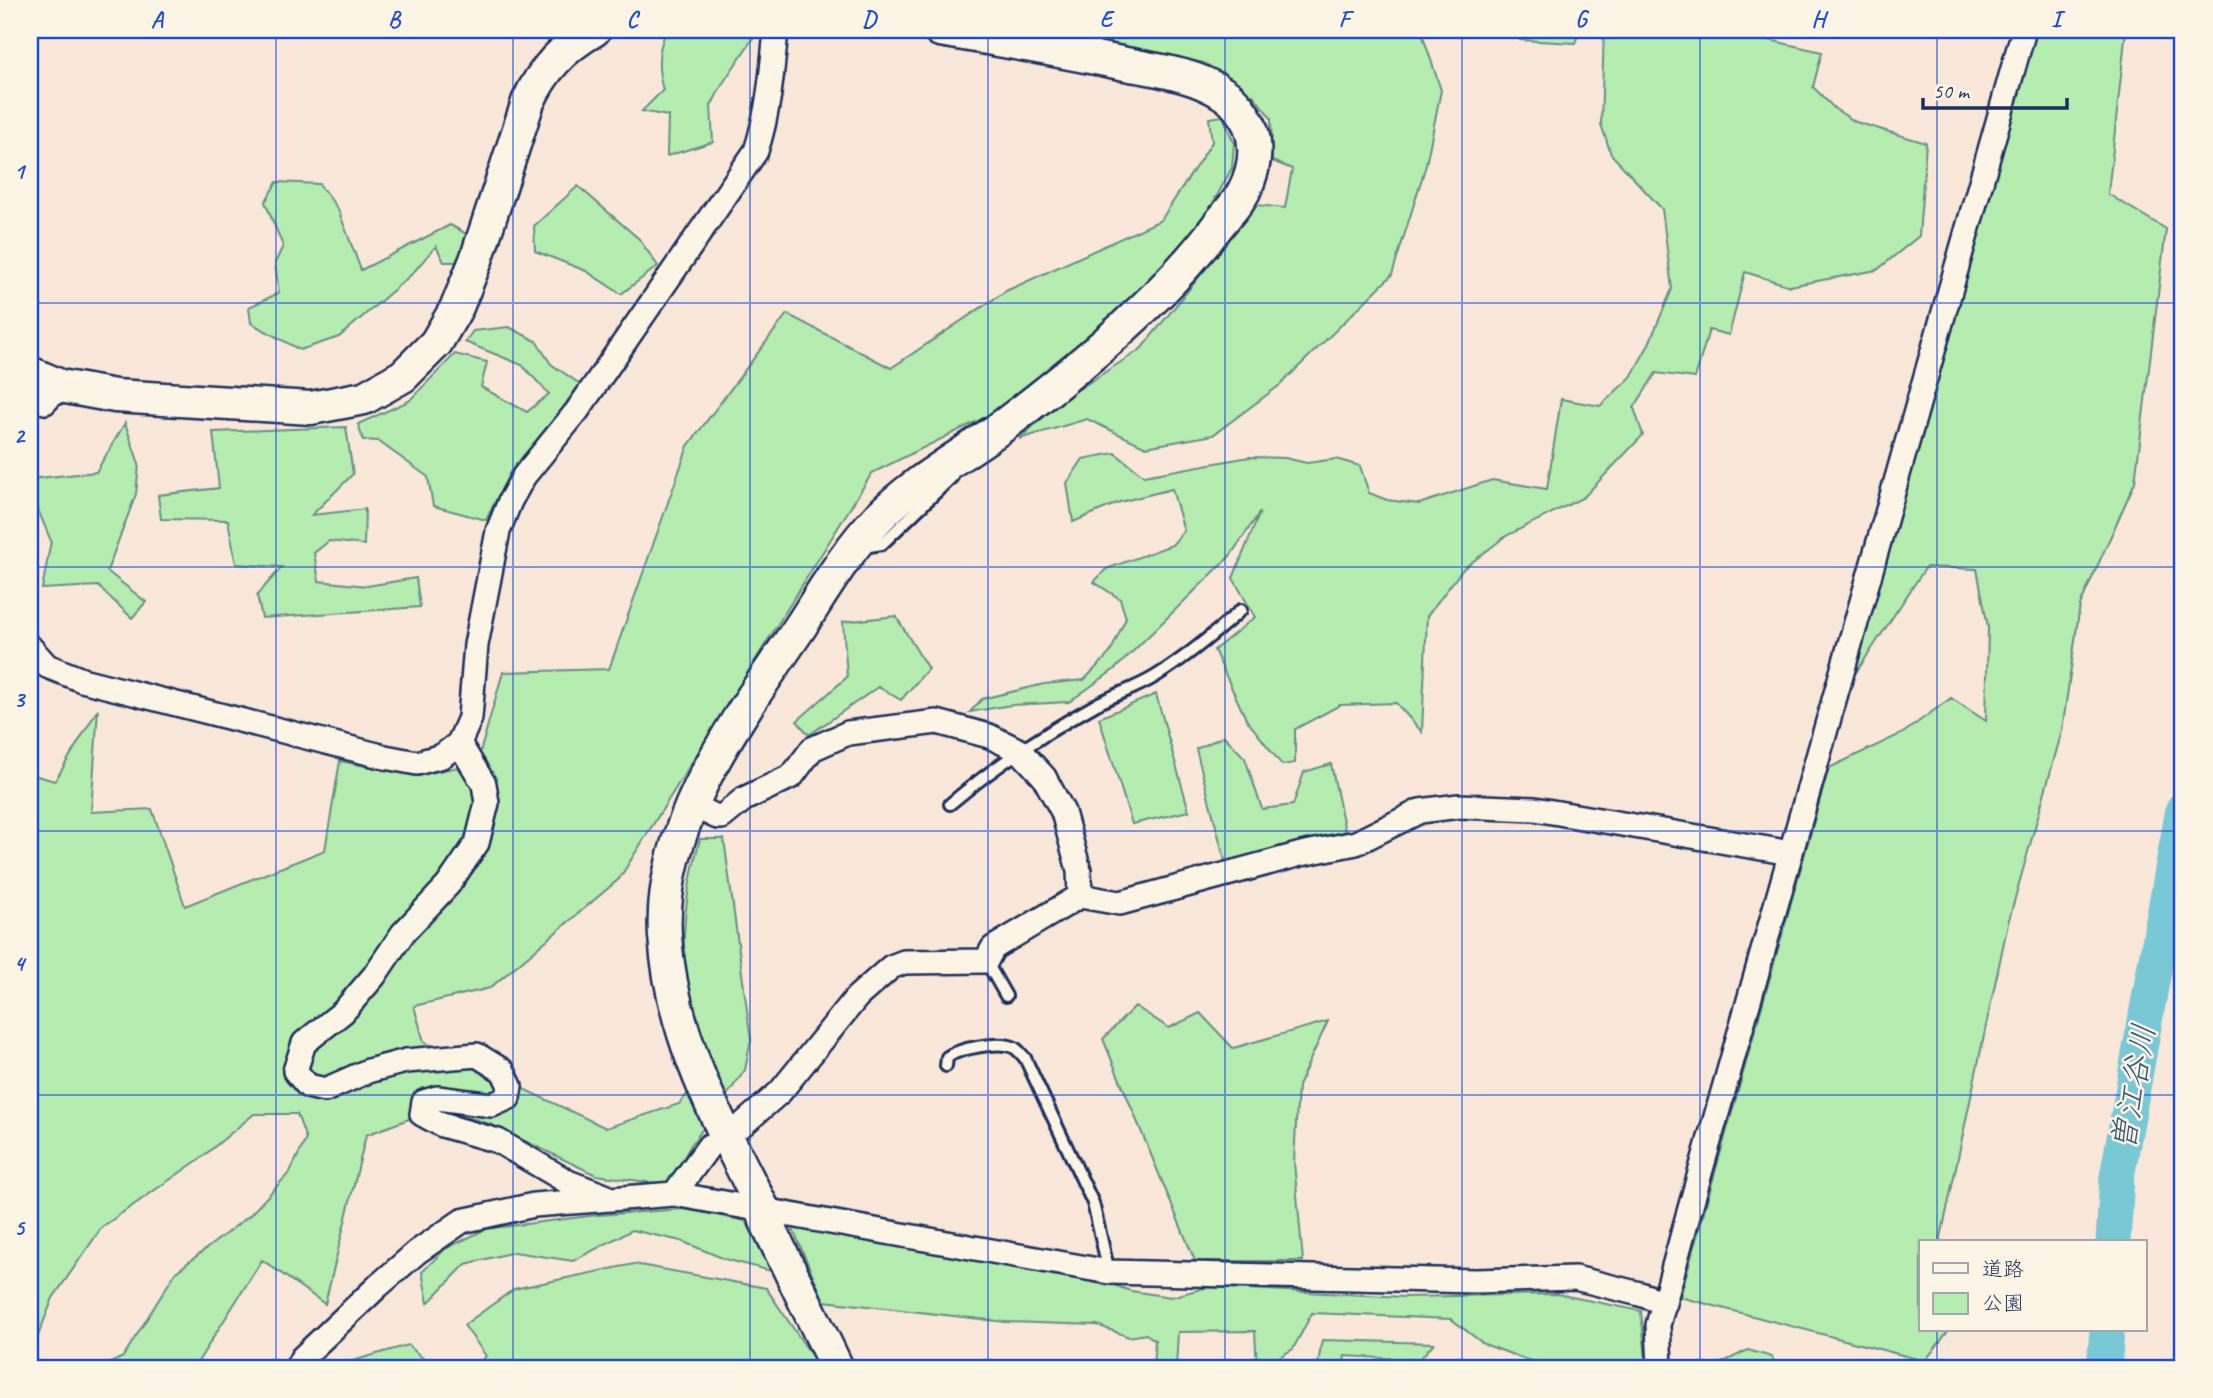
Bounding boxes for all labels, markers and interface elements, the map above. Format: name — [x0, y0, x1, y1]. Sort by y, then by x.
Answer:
text: A — [151, 5, 165, 34]
text: B — [388, 5, 402, 34]
text: C — [627, 5, 641, 34]
text: D — [862, 5, 878, 34]
text: E — [1100, 5, 1116, 34]
text: F — [1339, 5, 1355, 34]
text: G — [1575, 5, 1590, 34]
text: H — [1811, 5, 1829, 34]
text: I — [2051, 5, 2066, 34]
scale bar — [1923, 66, 2066, 110]
text: 50 m — [1933, 78, 1971, 104]
text: 1 — [14, 157, 27, 186]
text: 2 — [14, 421, 27, 450]
text: 3 — [14, 685, 27, 714]
text: 4 — [14, 949, 27, 978]
water label: 曽江谷川 — [2102, 1020, 2165, 1154]
text: 5 — [14, 1213, 26, 1242]
legend — [1919, 1240, 2146, 1332]
text: 道路 — [1982, 1256, 2024, 1282]
text: 公園 — [1982, 1290, 2024, 1316]

